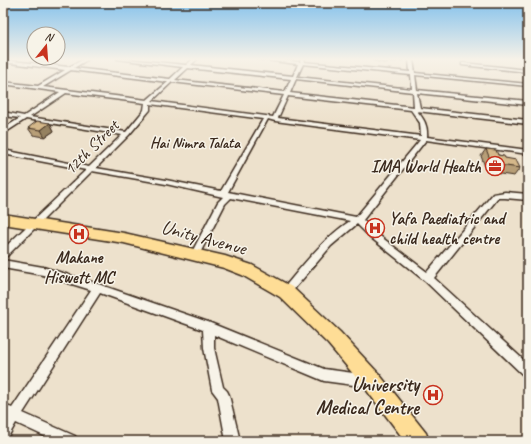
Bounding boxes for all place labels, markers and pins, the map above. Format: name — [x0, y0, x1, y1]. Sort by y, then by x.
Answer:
office icon: IMA World Health — [484, 155, 506, 177]
place label: IMA World Health — [371, 156, 482, 177]
place label: Yafa Paediatric and child health centre — [389, 208, 508, 249]
hospital icon: Yafa Paediatric and child health centre — [364, 217, 386, 239]
hospital icon: Makane Hiswett MC — [68, 223, 90, 245]
place label: Makane Hiswett MC — [44, 247, 117, 288]
place label: University Medical Centre — [316, 372, 421, 420]
hospital icon: University Medical Centre — [422, 384, 444, 406]

